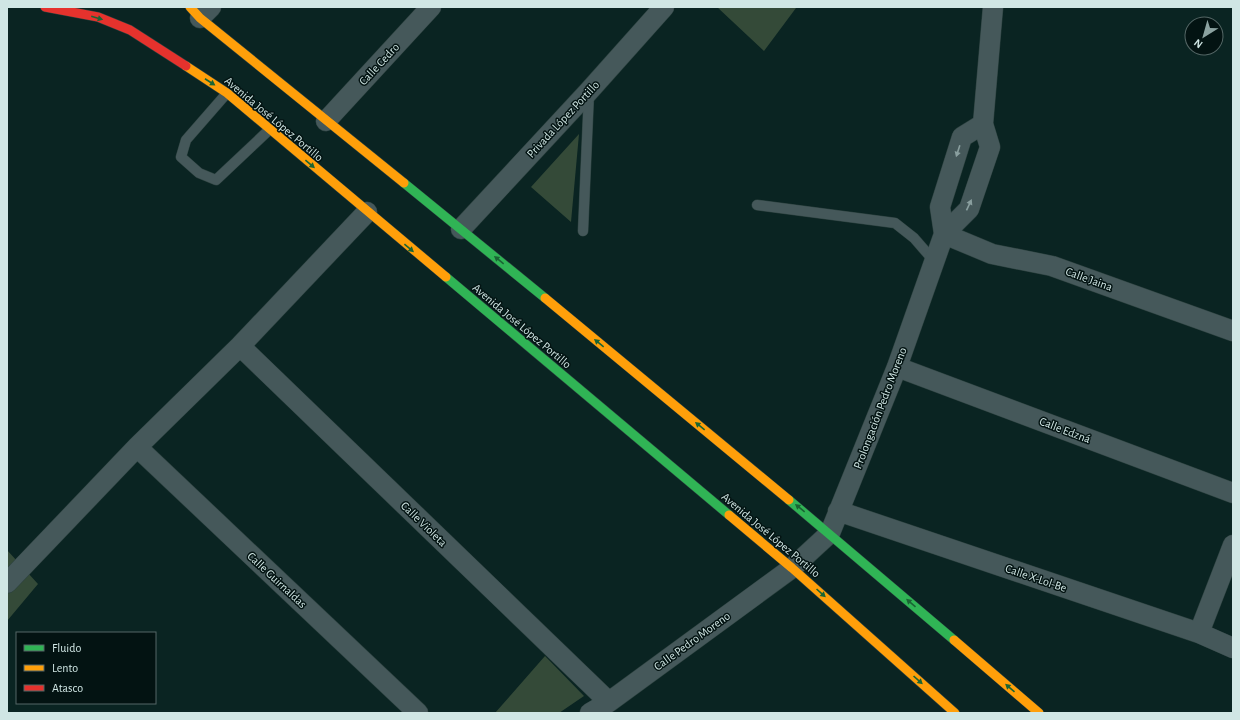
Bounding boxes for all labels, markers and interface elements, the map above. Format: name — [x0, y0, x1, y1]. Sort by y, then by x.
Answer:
one-way arrow — [91, 15, 103, 21]
north arrow — [1184, 16, 1224, 56]
text: N — [1192, 37, 1205, 50]
street label: Calle Cedro — [357, 41, 401, 87]
street label: Avenida José López Portillo — [222, 74, 326, 164]
one-way arrow — [204, 78, 215, 86]
street label: Privada López Portillo — [524, 78, 602, 160]
one-way arrow — [955, 145, 961, 157]
one-way arrow — [304, 160, 315, 169]
one-way arrow — [966, 199, 972, 211]
one-way arrow — [404, 243, 415, 252]
one-way arrow — [494, 256, 504, 265]
street label: Calle Jaina — [1064, 265, 1114, 293]
street label: Avenida José López Portillo — [470, 281, 574, 371]
one-way arrow — [594, 339, 605, 348]
street label: Prolongación Pedro Moreno — [851, 345, 909, 470]
street label: Calle Edzná — [1038, 415, 1093, 445]
one-way arrow — [694, 421, 705, 430]
street label: Avenida José López Portillo — [719, 490, 823, 580]
street label: Calle Violeta — [399, 499, 450, 549]
one-way arrow — [795, 504, 805, 513]
street label: Calle Guirnaldas — [245, 550, 309, 610]
street label: Calle X-Lol-Be — [1004, 562, 1068, 594]
one-way arrow — [816, 589, 827, 598]
one-way arrow — [906, 598, 916, 607]
street label: Calle Pedro Moreno — [652, 609, 732, 673]
legend — [16, 632, 156, 704]
text: Fluido — [52, 642, 81, 654]
text: Lento — [52, 662, 78, 674]
one-way arrow — [913, 675, 923, 685]
text: Atasco — [52, 682, 83, 694]
one-way arrow — [1004, 683, 1015, 692]

